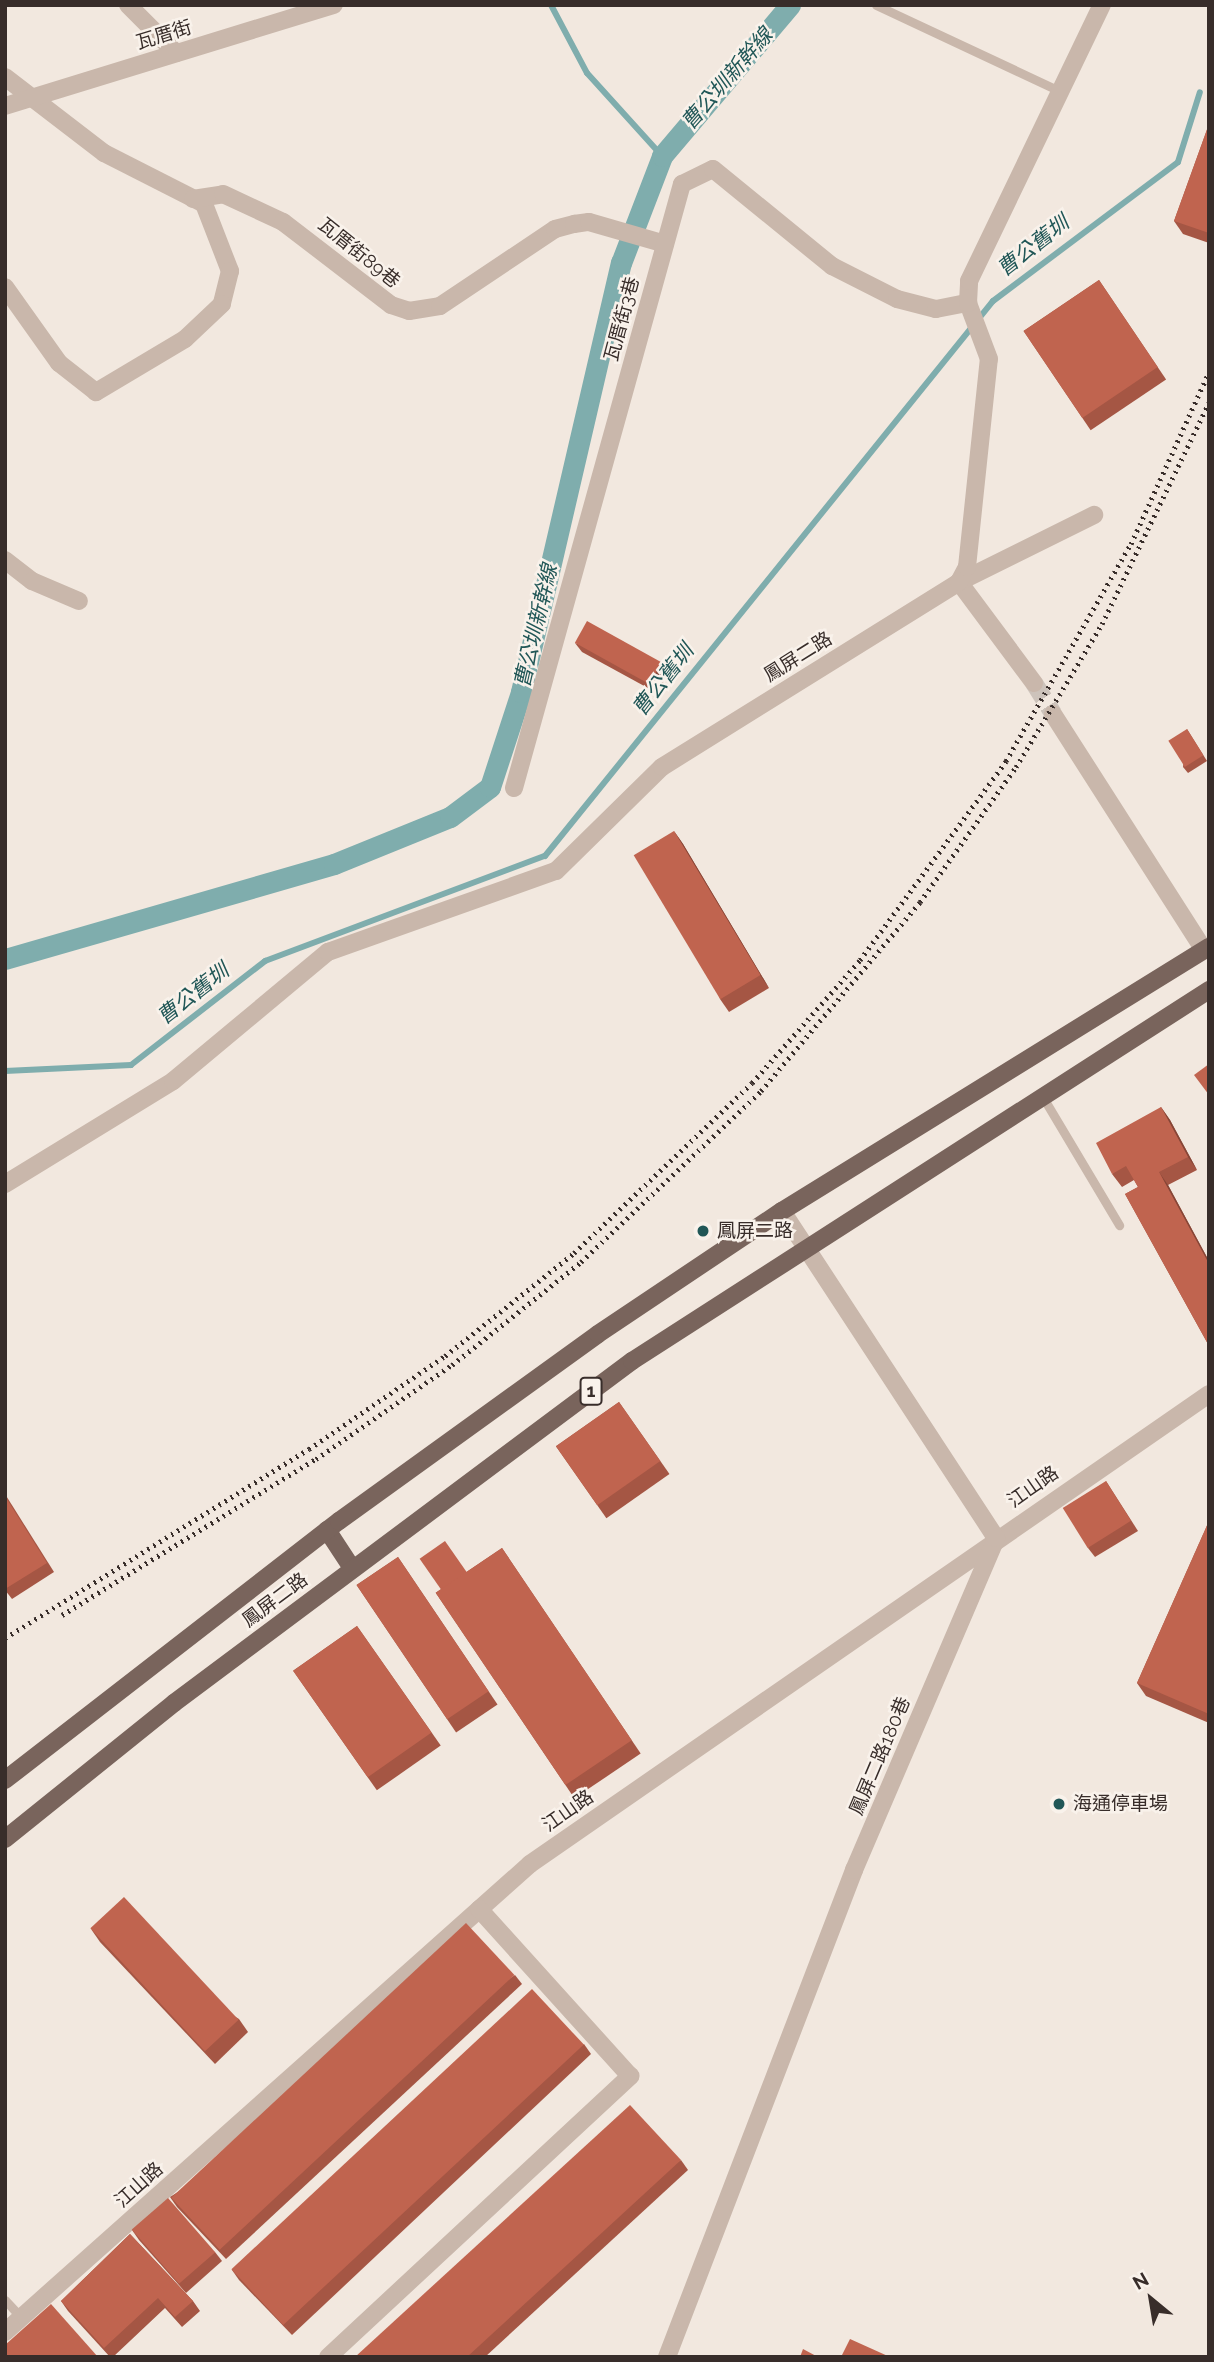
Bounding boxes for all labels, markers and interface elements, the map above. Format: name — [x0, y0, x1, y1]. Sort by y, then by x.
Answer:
street label: 瓦厝街 — [133, 16, 195, 54]
water label: 曹公圳新幹線 — [676, 23, 778, 135]
water label: 曹公舊圳 — [992, 210, 1074, 282]
street label: 瓦厝街89巷 — [314, 213, 404, 293]
street label: 瓦厝街3巷 — [600, 274, 644, 364]
water label: 曹公圳新幹線 — [510, 562, 562, 690]
street label: 鳳屏二路 — [760, 627, 836, 687]
water label: 曹公舊圳 — [627, 639, 699, 721]
water label: 曹公舊圳 — [152, 958, 234, 1030]
place label: 鳳屏二路 — [717, 1220, 793, 1242]
marker: 鳳屏二路 — [695, 1223, 711, 1239]
road number: 1 — [579, 1376, 603, 1406]
street label: 江山路 — [1003, 1461, 1063, 1513]
street label: 鳳屏二路 — [238, 1568, 312, 1632]
street label: 鳳屏二路180巷 — [845, 1694, 915, 1818]
street label: 江山路 — [538, 1785, 598, 1837]
place label: 海通停車場 — [1073, 1793, 1168, 1815]
marker: 海通停車場 — [1051, 1796, 1067, 1812]
street label: 江山路 — [110, 2157, 168, 2213]
north arrow — [1116, 2264, 1186, 2334]
text: N — [1129, 2268, 1152, 2294]

